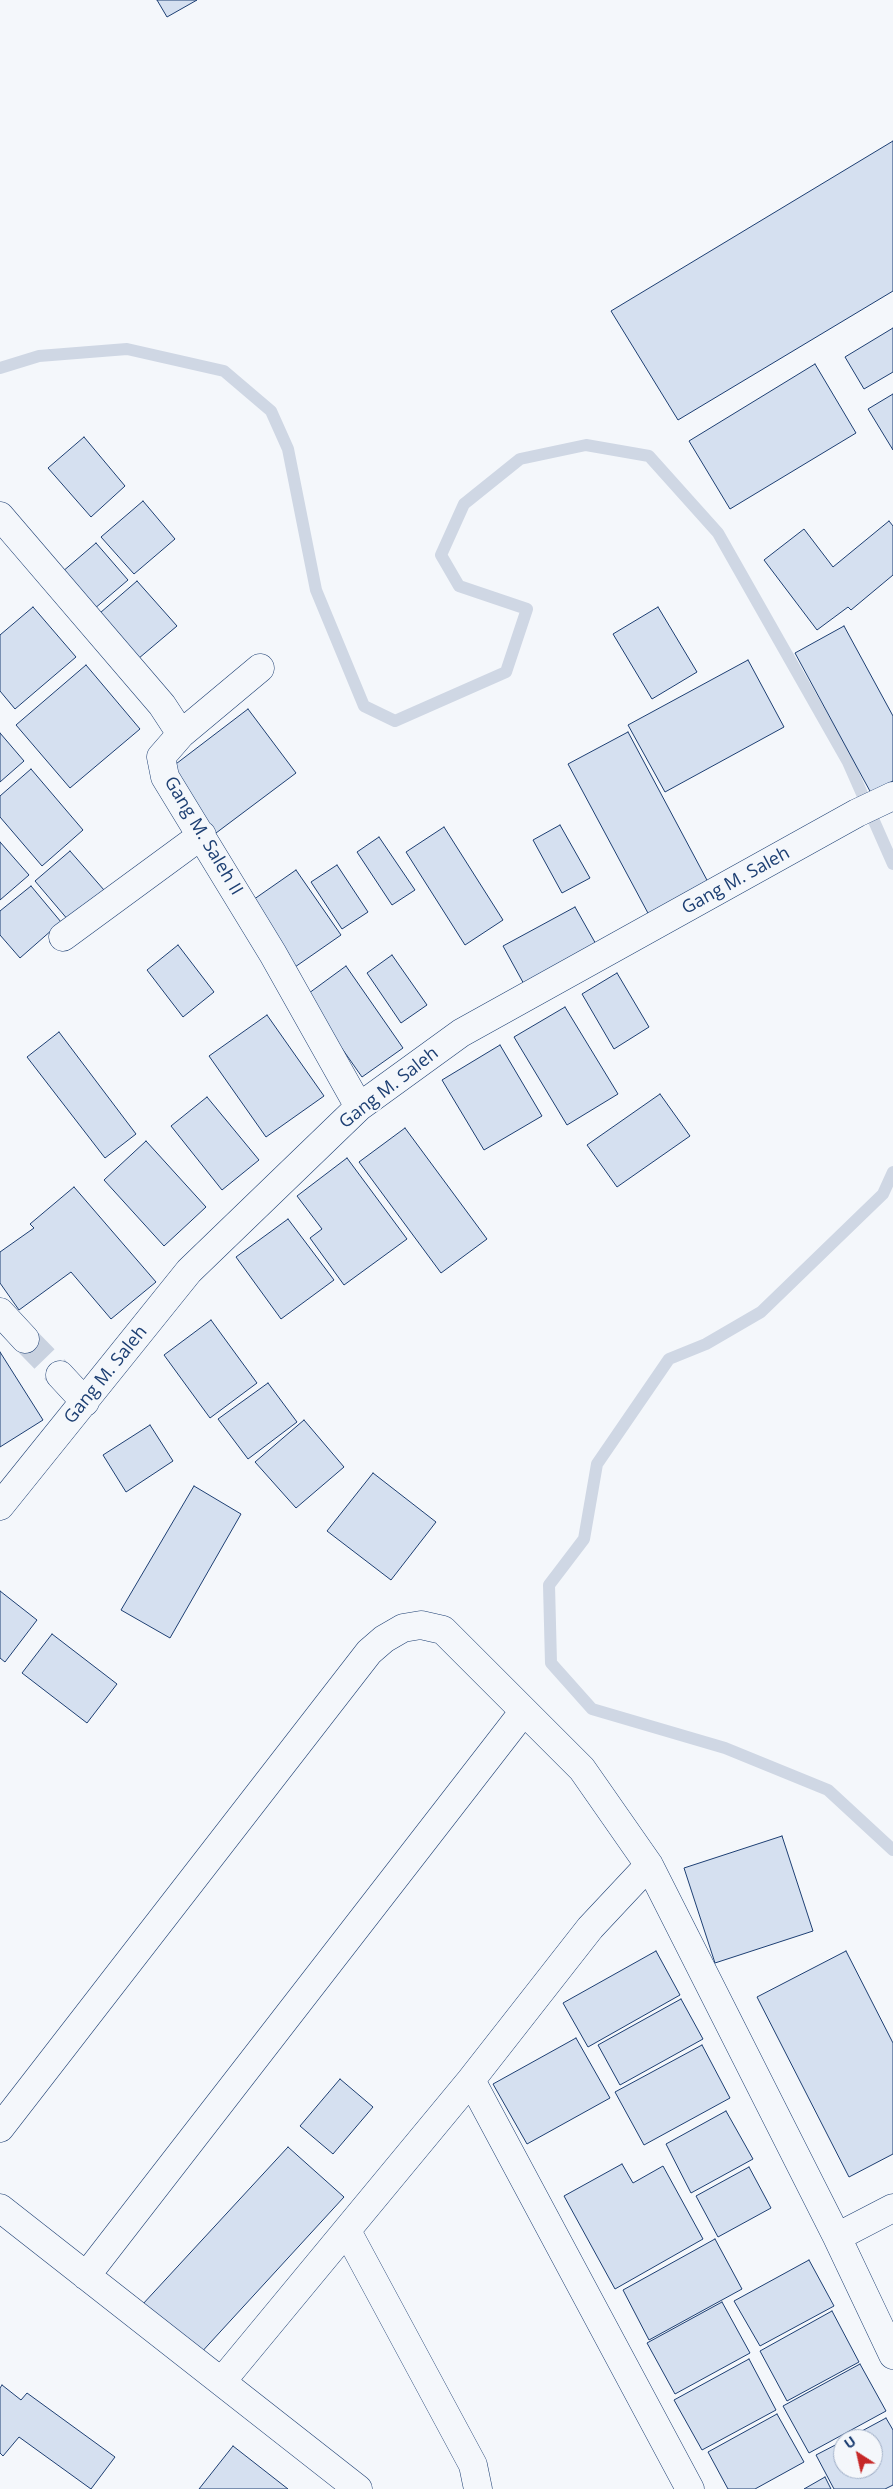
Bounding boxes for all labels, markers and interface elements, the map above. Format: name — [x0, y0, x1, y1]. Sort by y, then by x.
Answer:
street label: Gang M. Saleh II — [159, 773, 247, 899]
street label: Gang M. Saleh — [678, 843, 794, 919]
street label: Gang M. Saleh — [335, 1043, 443, 1133]
street label: Gang M. Saleh — [60, 1322, 152, 1428]
north arrow — [833, 2429, 883, 2479]
text: U — [840, 2431, 859, 2453]

